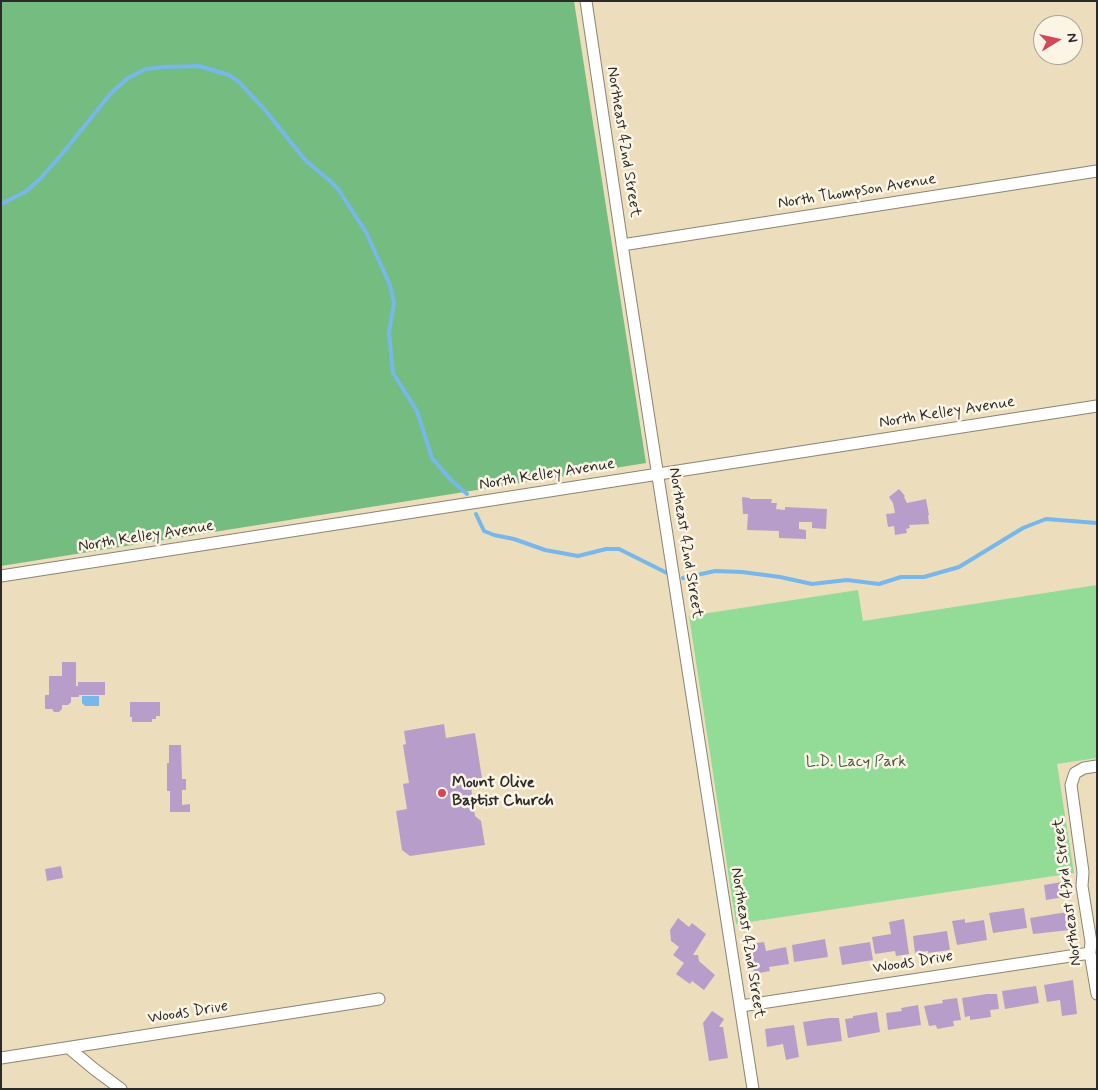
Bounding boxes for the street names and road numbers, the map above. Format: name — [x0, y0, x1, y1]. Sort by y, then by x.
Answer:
street label: Northeast 42nd Street — [602, 65, 644, 219]
street label: North Thompson Avenue — [776, 170, 938, 214]
street label: North Kelley Avenue — [878, 393, 1016, 433]
street label: North Kelley Avenue — [478, 455, 616, 495]
street label: Northeast 42nd Street — [664, 466, 706, 620]
street label: North Kelley Avenue — [77, 517, 215, 557]
street label: Northeast 43rd Street — [1049, 817, 1087, 967]
street label: Northeast 42nd Street — [726, 866, 768, 1020]
street label: Woods Drive — [871, 947, 955, 979]
street label: Woods Drive — [146, 997, 230, 1029]

